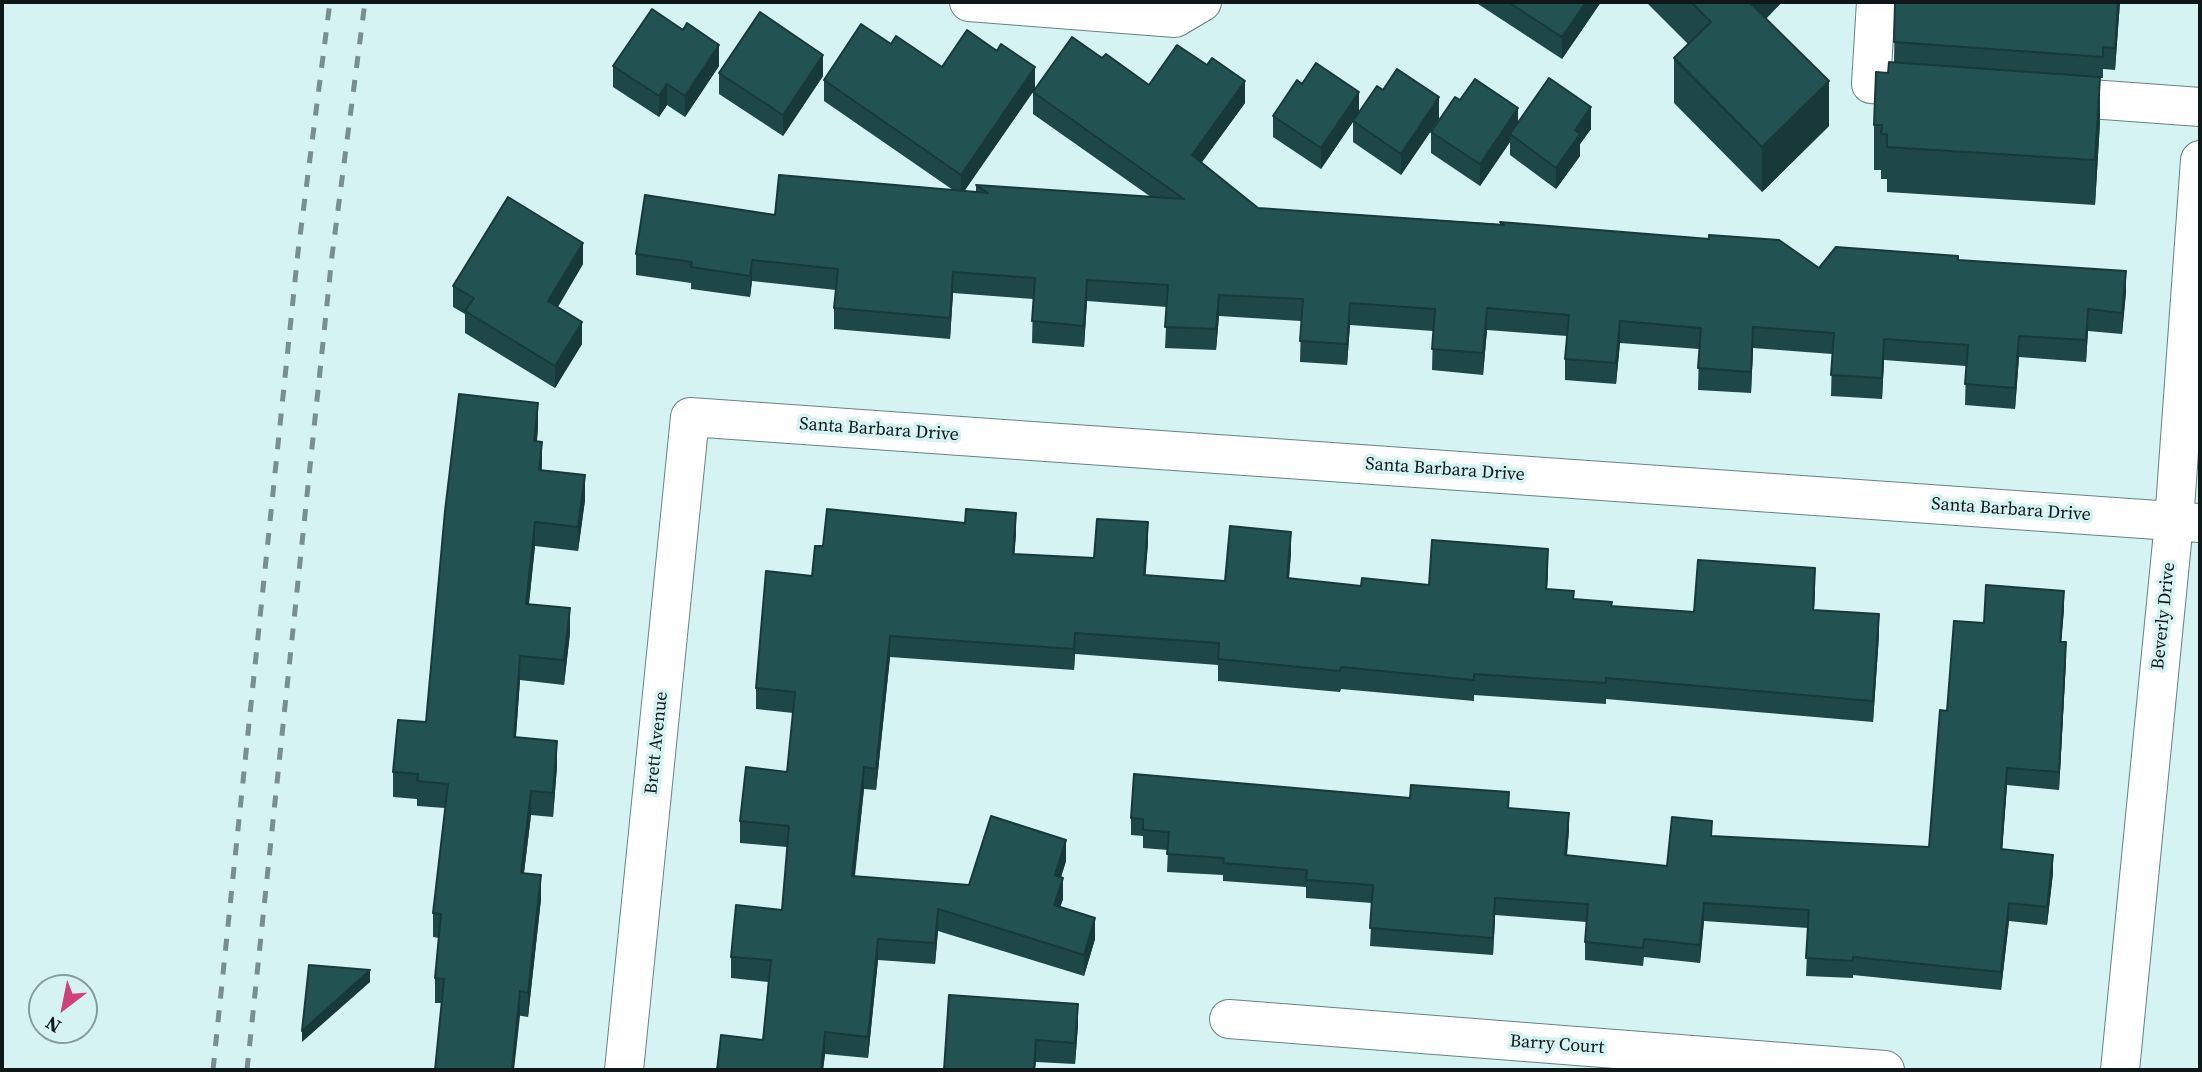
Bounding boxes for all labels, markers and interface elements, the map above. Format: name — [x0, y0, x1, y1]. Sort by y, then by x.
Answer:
street label: Santa Barbara Drive — [799, 414, 959, 446]
street label: Santa Barbara Drive — [1365, 454, 1525, 486]
street label: Santa Barbara Drive — [1931, 494, 2091, 526]
street label: Beverly Drive — [2148, 561, 2180, 671]
street label: Brett Avenue — [641, 691, 673, 795]
north arrow — [28, 974, 98, 1044]
text: N — [40, 1010, 66, 1040]
street label: Barry Court — [1509, 1031, 1605, 1059]

